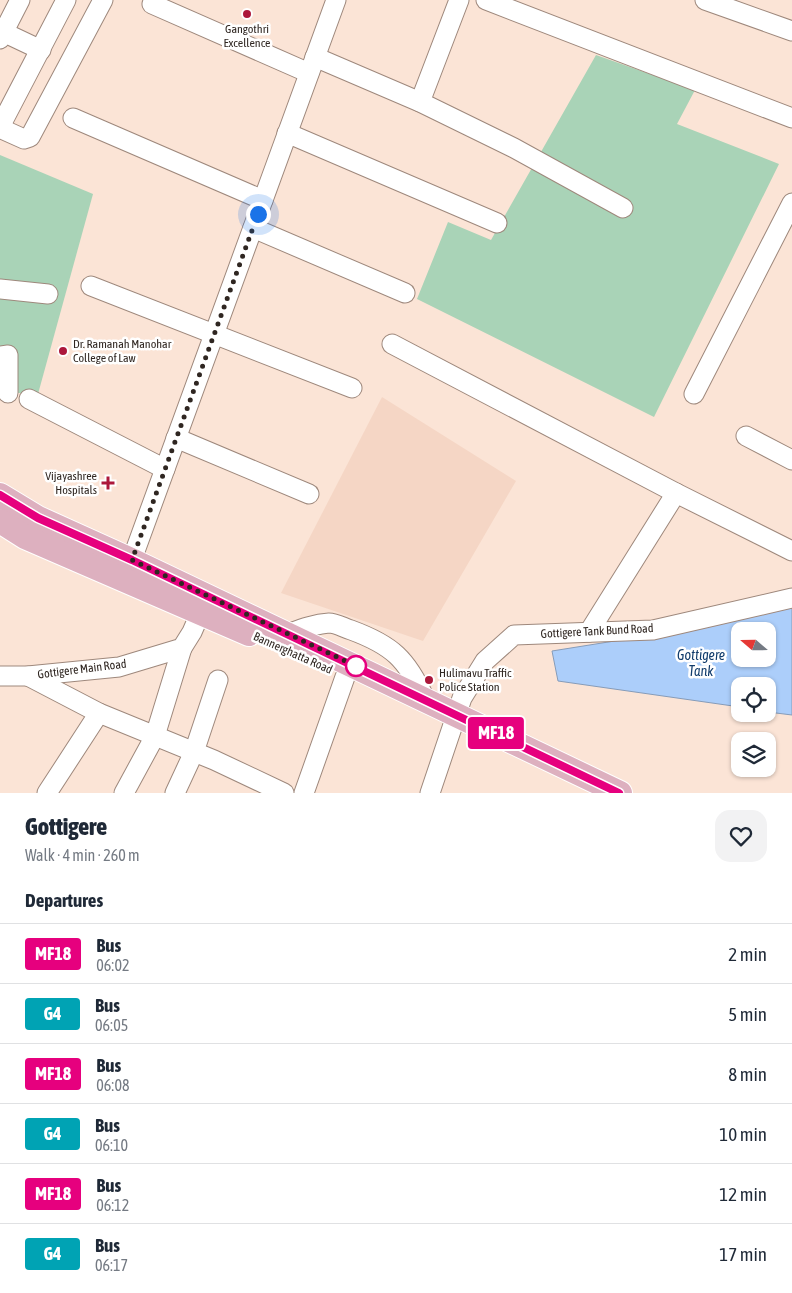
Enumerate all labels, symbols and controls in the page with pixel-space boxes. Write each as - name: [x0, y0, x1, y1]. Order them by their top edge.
- marker: Gangothri Excellence: [241, 8, 253, 20]
- place label: Gangothri Excellence: [223, 22, 271, 50]
- your location: [246, 202, 271, 227]
- place label: Dr. Ramanah Manohar College of Law: [73, 337, 172, 365]
- marker: Dr. Ramanah Manohar College of Law: [57, 345, 69, 357]
- place label: Vijayashree Hospitals: [45, 469, 97, 497]
- marker: Vijayashree Hospitals: [101, 476, 115, 490]
- street label: Gottigere Tank Bund Road: [540, 621, 654, 641]
- north arrow: [731, 622, 776, 668]
- map controls: [731, 622, 776, 777]
- street label: Bannerghatta Road: [251, 629, 335, 677]
- water label: Gottigere Tank: [677, 647, 725, 679]
- unlabelled marker: [345, 655, 367, 677]
- street label: Gottigere Main Road: [37, 657, 127, 681]
- place label: Hulimavu Traffic Police Station: [439, 666, 512, 694]
- marker: Hulimavu Traffic Police Station: [423, 674, 435, 686]
- button: locate: [731, 677, 776, 722]
- line badge: MF18: [461, 717, 531, 749]
- text: MF18: [478, 722, 514, 743]
- button: layers: [731, 732, 776, 777]
- button: heart: [715, 810, 767, 862]
- text: Gottigere: [25, 813, 107, 840]
- text: Walk · 4 min · 260 m: [25, 846, 139, 864]
- text: Departures: [25, 889, 103, 911]
- text: Bus: [96, 934, 121, 956]
- text: MF18: [35, 943, 71, 964]
- text: 2 min: [728, 943, 767, 965]
- text: 06:02: [96, 956, 129, 974]
- text: Bus: [95, 994, 120, 1016]
- text: G4: [44, 1003, 62, 1024]
- text: 5 min: [728, 1003, 767, 1025]
- text: 06:05: [95, 1016, 128, 1034]
- text: Bus: [96, 1054, 121, 1076]
- text: MF18: [35, 1063, 71, 1084]
- text: 8 min: [728, 1063, 767, 1085]
- text: 06:08: [96, 1076, 129, 1094]
- text: Bus: [95, 1114, 120, 1136]
- text: G4: [44, 1123, 62, 1144]
- text: 10 min: [719, 1123, 767, 1145]
- text: 06:10: [95, 1136, 128, 1154]
- text: Bus: [96, 1174, 121, 1196]
- text: MF18: [35, 1183, 71, 1204]
- text: 12 min: [719, 1183, 767, 1205]
- text: 06:12: [96, 1196, 129, 1214]
- text: Bus: [95, 1234, 120, 1256]
- text: G4: [44, 1243, 62, 1264]
- text: 17 min: [719, 1243, 767, 1265]
- text: 06:17: [95, 1256, 128, 1274]

